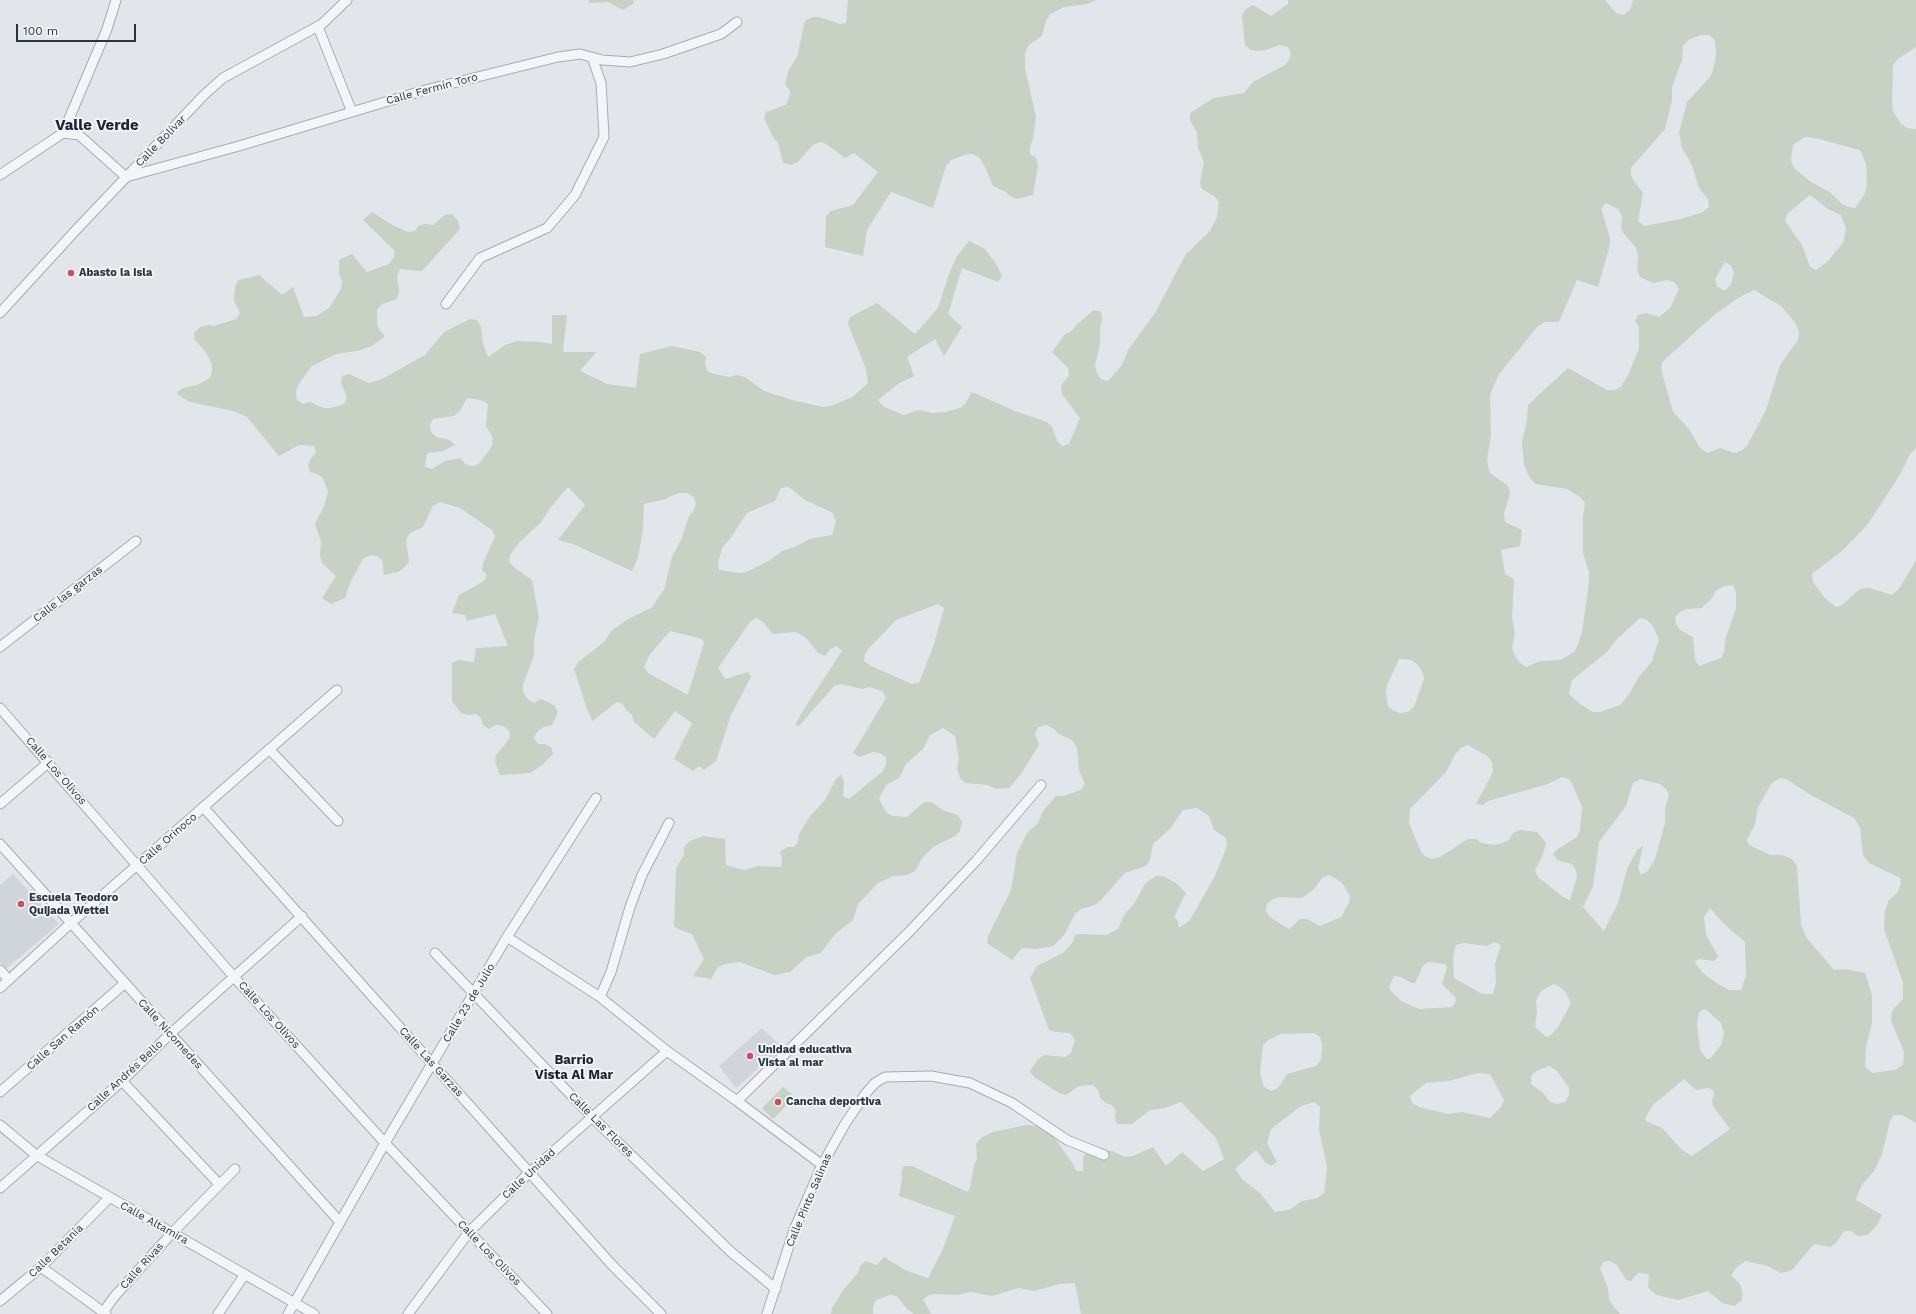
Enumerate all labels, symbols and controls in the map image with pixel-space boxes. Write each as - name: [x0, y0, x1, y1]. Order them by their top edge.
- scale bar: [18, 16, 138, 42]
- text: 100 m: [23, 24, 58, 38]
- street label: Calle Fermín Toro: [385, 70, 479, 108]
- street label: Calle Bolívar: [133, 112, 189, 170]
- district label: Valle Verde: [55, 117, 139, 135]
- place label: Abasto la isla: [79, 266, 152, 280]
- marker: Abasto la isla: [66, 268, 76, 278]
- street label: Calle las garzas: [31, 563, 105, 625]
- street label: Calle Los Olivos: [23, 734, 89, 808]
- street label: Calle Orinoco: [136, 810, 200, 868]
- place label: Escuela Teodoro Quijada Wettel: [29, 891, 118, 917]
- marker: Escuela Teodoro Quijada Wettel: [16, 899, 26, 909]
- street label: Calle 23 de Julio: [440, 961, 498, 1045]
- street label: Calle Los Olivos: [235, 979, 303, 1051]
- street label: Calle Nicomedes: [135, 996, 205, 1072]
- street label: Calle San Ramón: [24, 1003, 102, 1073]
- street label: Calle Las Garzas: [396, 1024, 466, 1100]
- street label: Calle Andrés Bello: [84, 1038, 166, 1114]
- place label: Unidad educativa Vista al mar: [758, 1043, 852, 1069]
- marker: Unidad educativa Vista al mar: [745, 1051, 755, 1061]
- district label: Barrio Vista Al Mar: [535, 1052, 613, 1083]
- street label: Calle Las Flores: [566, 1090, 636, 1160]
- place label: Cancha deportiva: [786, 1095, 881, 1109]
- marker: Cancha deportiva: [773, 1097, 783, 1107]
- street label: Calle Unidad: [500, 1146, 558, 1202]
- street label: Calle Pinto Salinas: [783, 1151, 835, 1249]
- street label: Calle Altamira: [118, 1199, 190, 1247]
- street label: Calle Los Olivos: [454, 1218, 524, 1288]
- street label: Calle Betania: [26, 1222, 86, 1280]
- street label: Calle Rivas: [118, 1240, 166, 1292]

